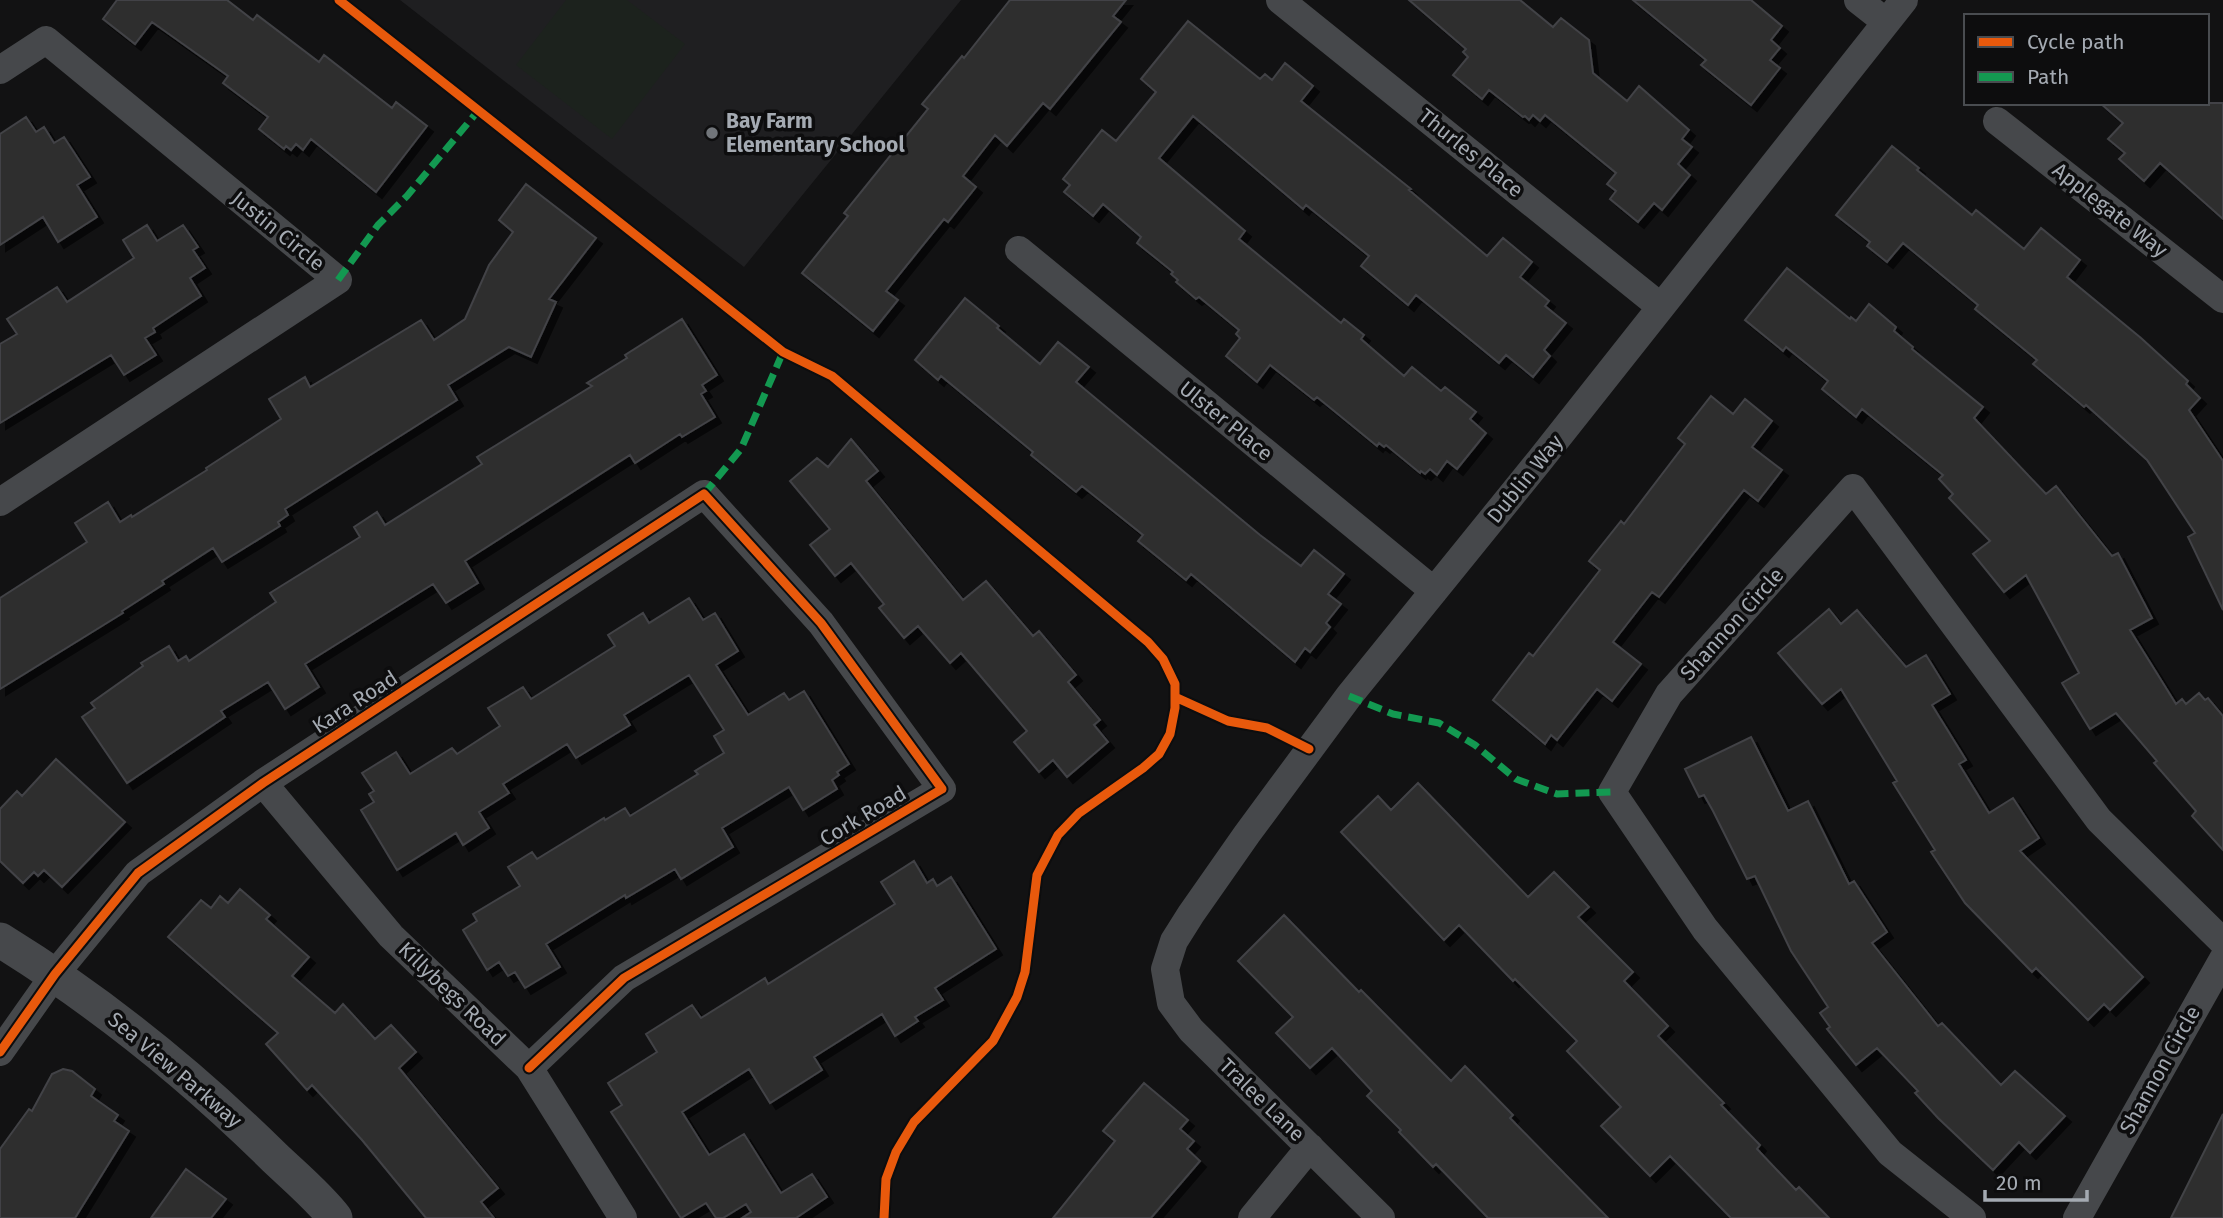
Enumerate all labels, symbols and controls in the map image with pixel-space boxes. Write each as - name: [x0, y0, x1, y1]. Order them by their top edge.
- legend: [1964, 14, 2209, 105]
- text: Cycle path: [2027, 29, 2125, 55]
- text: Path: [2027, 64, 2069, 90]
- street label: Thurles Place: [1414, 103, 1528, 203]
- place label: Bay Farm Elementary School: [726, 108, 905, 158]
- marker: Bay Farm Elementary School: [704, 125, 720, 141]
- street label: Applegate Way: [2047, 157, 2173, 263]
- street label: Justin Circle: [226, 185, 330, 277]
- street label: Ulster Place: [1174, 375, 1278, 467]
- street label: Dublin Way: [1481, 429, 1569, 528]
- street label: Shannon Circle: [1675, 562, 1789, 686]
- street label: Kara Road: [307, 665, 403, 739]
- street label: Cork Road: [815, 780, 911, 852]
- street label: Killybegs Road: [393, 936, 511, 1052]
- street label: Shannon Circle: [2114, 1001, 2206, 1139]
- street label: Sea View Parkway: [103, 1006, 248, 1134]
- street label: Tralee Lane: [1214, 1053, 1310, 1147]
- scale bar: [1985, 1158, 2086, 1202]
- text: 20 m: [1996, 1170, 2042, 1196]

